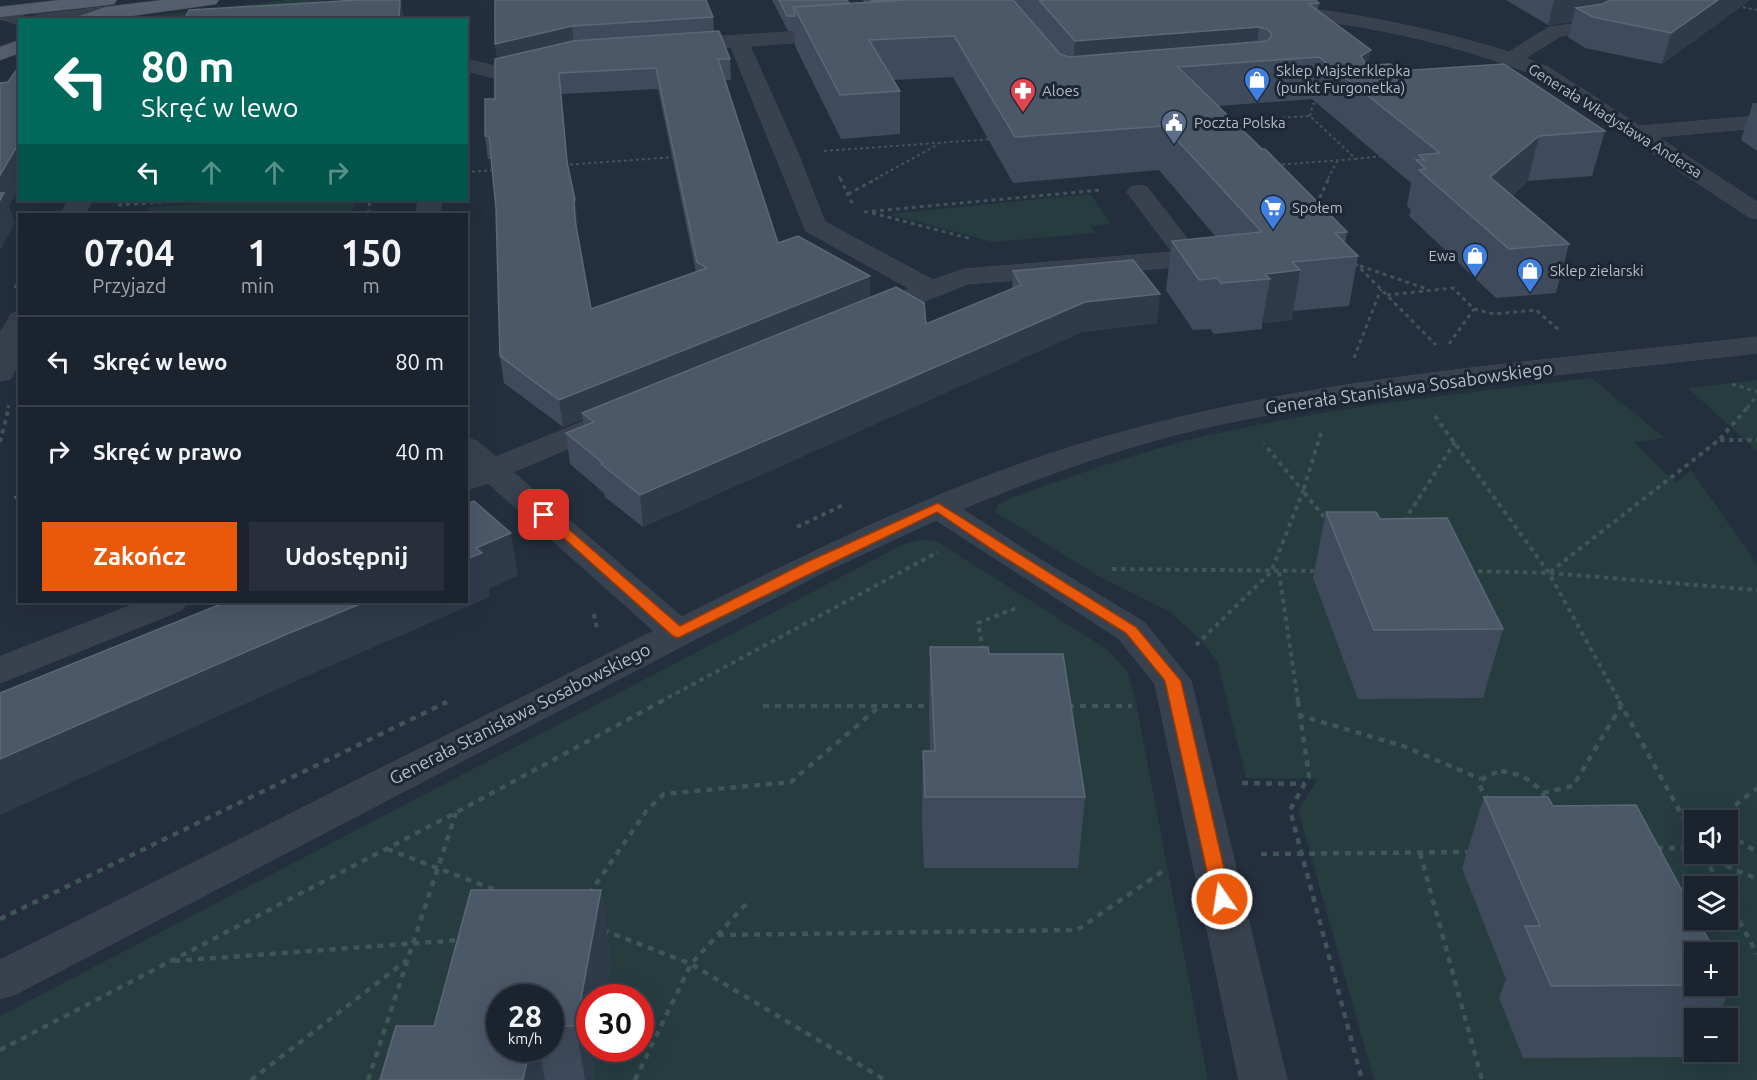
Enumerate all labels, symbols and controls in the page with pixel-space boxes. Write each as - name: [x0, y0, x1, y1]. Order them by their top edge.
- icon: left: [42, 42, 120, 120]
- text: 80 m: [141, 43, 235, 90]
- street label: Generała Władysława Andersa: [1525, 60, 1705, 181]
- place label: Sklep Majsterklepka (punkt Furgonetka): [1276, 62, 1410, 96]
- shop icon: Sklep Majsterklepka (punkt Furgonetka): [1242, 65, 1272, 103]
- pharmacy icon: Aloes: [1008, 76, 1038, 114]
- place label: Aloes: [1042, 82, 1079, 99]
- text: Skręć w lewo: [141, 92, 298, 122]
- public building icon: Poczta Polska: [1159, 108, 1189, 146]
- place label: Poczta Polska: [1194, 114, 1286, 131]
- icon: left: [132, 156, 165, 189]
- icon: ahead: [195, 156, 228, 189]
- icon: ahead: [258, 156, 291, 189]
- icon: right: [321, 156, 354, 189]
- supermarket icon: Społem: [1258, 193, 1288, 231]
- place label: Społem: [1292, 199, 1343, 216]
- text: 07:04: [84, 232, 174, 273]
- text: 1: [247, 232, 268, 273]
- text: 150: [341, 232, 402, 273]
- shop icon: Ewa: [1460, 241, 1490, 279]
- place label: Ewa: [1428, 247, 1456, 264]
- shop icon: Sklep zielarski: [1515, 256, 1545, 294]
- place label: Sklep zielarski: [1550, 262, 1644, 279]
- text: Przyjazd: [92, 274, 167, 297]
- text: min: [241, 274, 274, 297]
- text: m: [363, 274, 380, 297]
- icon: left: [42, 345, 75, 378]
- text: Skręć w lewo: [93, 349, 227, 374]
- text: 80 m: [395, 349, 444, 374]
- street label: Generała Stanisława Sosabowskiego: [1264, 357, 1554, 417]
- icon: right: [42, 435, 75, 468]
- text: Skręć w prawo: [93, 439, 242, 464]
- text: 40 m: [395, 439, 444, 464]
- pin: [518, 489, 569, 540]
- icon: arrive: [527, 498, 560, 531]
- button: Zakończ: [42, 522, 237, 591]
- button: Udostępnij: [249, 522, 444, 591]
- street label: Generała Stanisława Sosabowskiego: [386, 638, 653, 788]
- map controls: [1684, 810, 1738, 1062]
- button: sound: [1684, 810, 1738, 864]
- position arrow: [1190, 867, 1254, 931]
- button: layers: [1684, 876, 1738, 930]
- button: +: [1684, 942, 1738, 996]
- speed limit sign: 30: [576, 984, 654, 1062]
- text: 28: [508, 999, 542, 1033]
- button: −: [1684, 1008, 1738, 1062]
- text: km/h: [508, 1030, 542, 1047]

